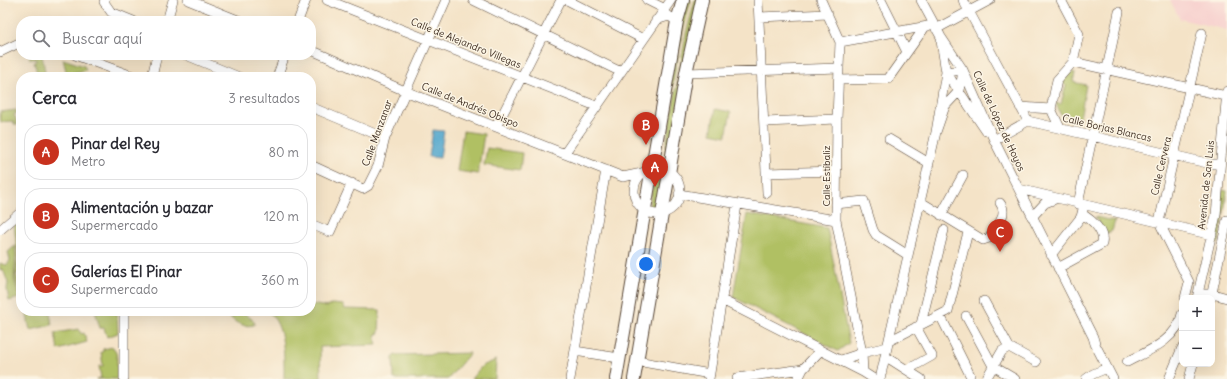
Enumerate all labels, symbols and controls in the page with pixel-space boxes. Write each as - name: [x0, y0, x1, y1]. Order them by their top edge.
- street label: Calle de Alejandro Villegas: [409, 15, 524, 71]
- search box: [16, 16, 316, 60]
- icon: search: [30, 27, 52, 49]
- text: Buscar aquí: [62, 29, 142, 48]
- street label: Calle de López de Hoyos: [970, 69, 1028, 174]
- street label: Calle de Andrés Obispo: [420, 80, 521, 131]
- text: Cerca: [32, 87, 77, 109]
- text: 3 resultados: [229, 90, 300, 107]
- street label: Calle Manzanar: [359, 98, 395, 168]
- street label: Calle Borjas Blancas: [1061, 111, 1153, 145]
- pin: B: [633, 112, 659, 145]
- text: Pinar del Rey: [71, 134, 160, 153]
- street label: Calle Cervera: [1148, 135, 1174, 197]
- street label: Avenida de San Luis: [1195, 139, 1217, 230]
- text: A: [42, 144, 50, 161]
- text: 80 m: [268, 144, 299, 161]
- street label: Calle Estíbaliz: [820, 145, 833, 207]
- text: Metro: [71, 153, 105, 170]
- pin: A: [642, 154, 668, 187]
- text: Alimentación y bazar: [71, 198, 213, 217]
- text: B: [42, 208, 50, 225]
- text: 120 m: [264, 208, 299, 225]
- text: Supermercado: [71, 217, 158, 234]
- pin: C: [987, 219, 1013, 252]
- your location: [636, 254, 656, 274]
- text: Galerías El Pinar: [71, 262, 182, 281]
- text: C: [42, 272, 50, 289]
- text: 360 m: [261, 272, 299, 289]
- text: Supermercado: [71, 281, 158, 298]
- map controls: [1179, 295, 1215, 367]
- button: +: [1179, 295, 1215, 331]
- button: −: [1179, 331, 1215, 367]

